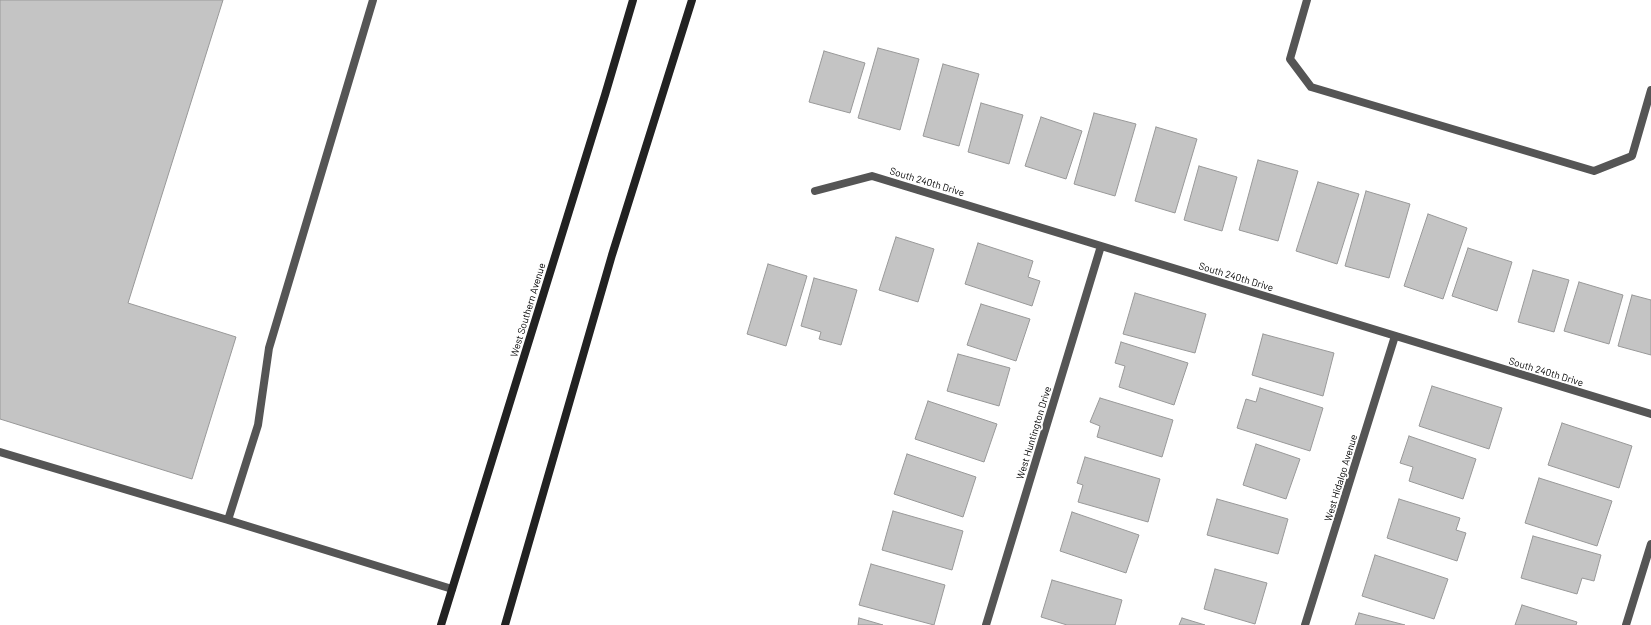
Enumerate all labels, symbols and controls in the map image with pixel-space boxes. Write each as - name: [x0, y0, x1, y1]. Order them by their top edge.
- street label: South 240th Drive: [888, 165, 966, 199]
- street label: South 240th Drive: [1197, 260, 1275, 294]
- street label: West Southern Avenue: [508, 262, 548, 358]
- street label: South 240th Drive: [1507, 355, 1585, 389]
- street label: West Huntington Drive: [1014, 385, 1054, 481]
- street label: West Hidalgo Avenue: [1322, 433, 1360, 523]

